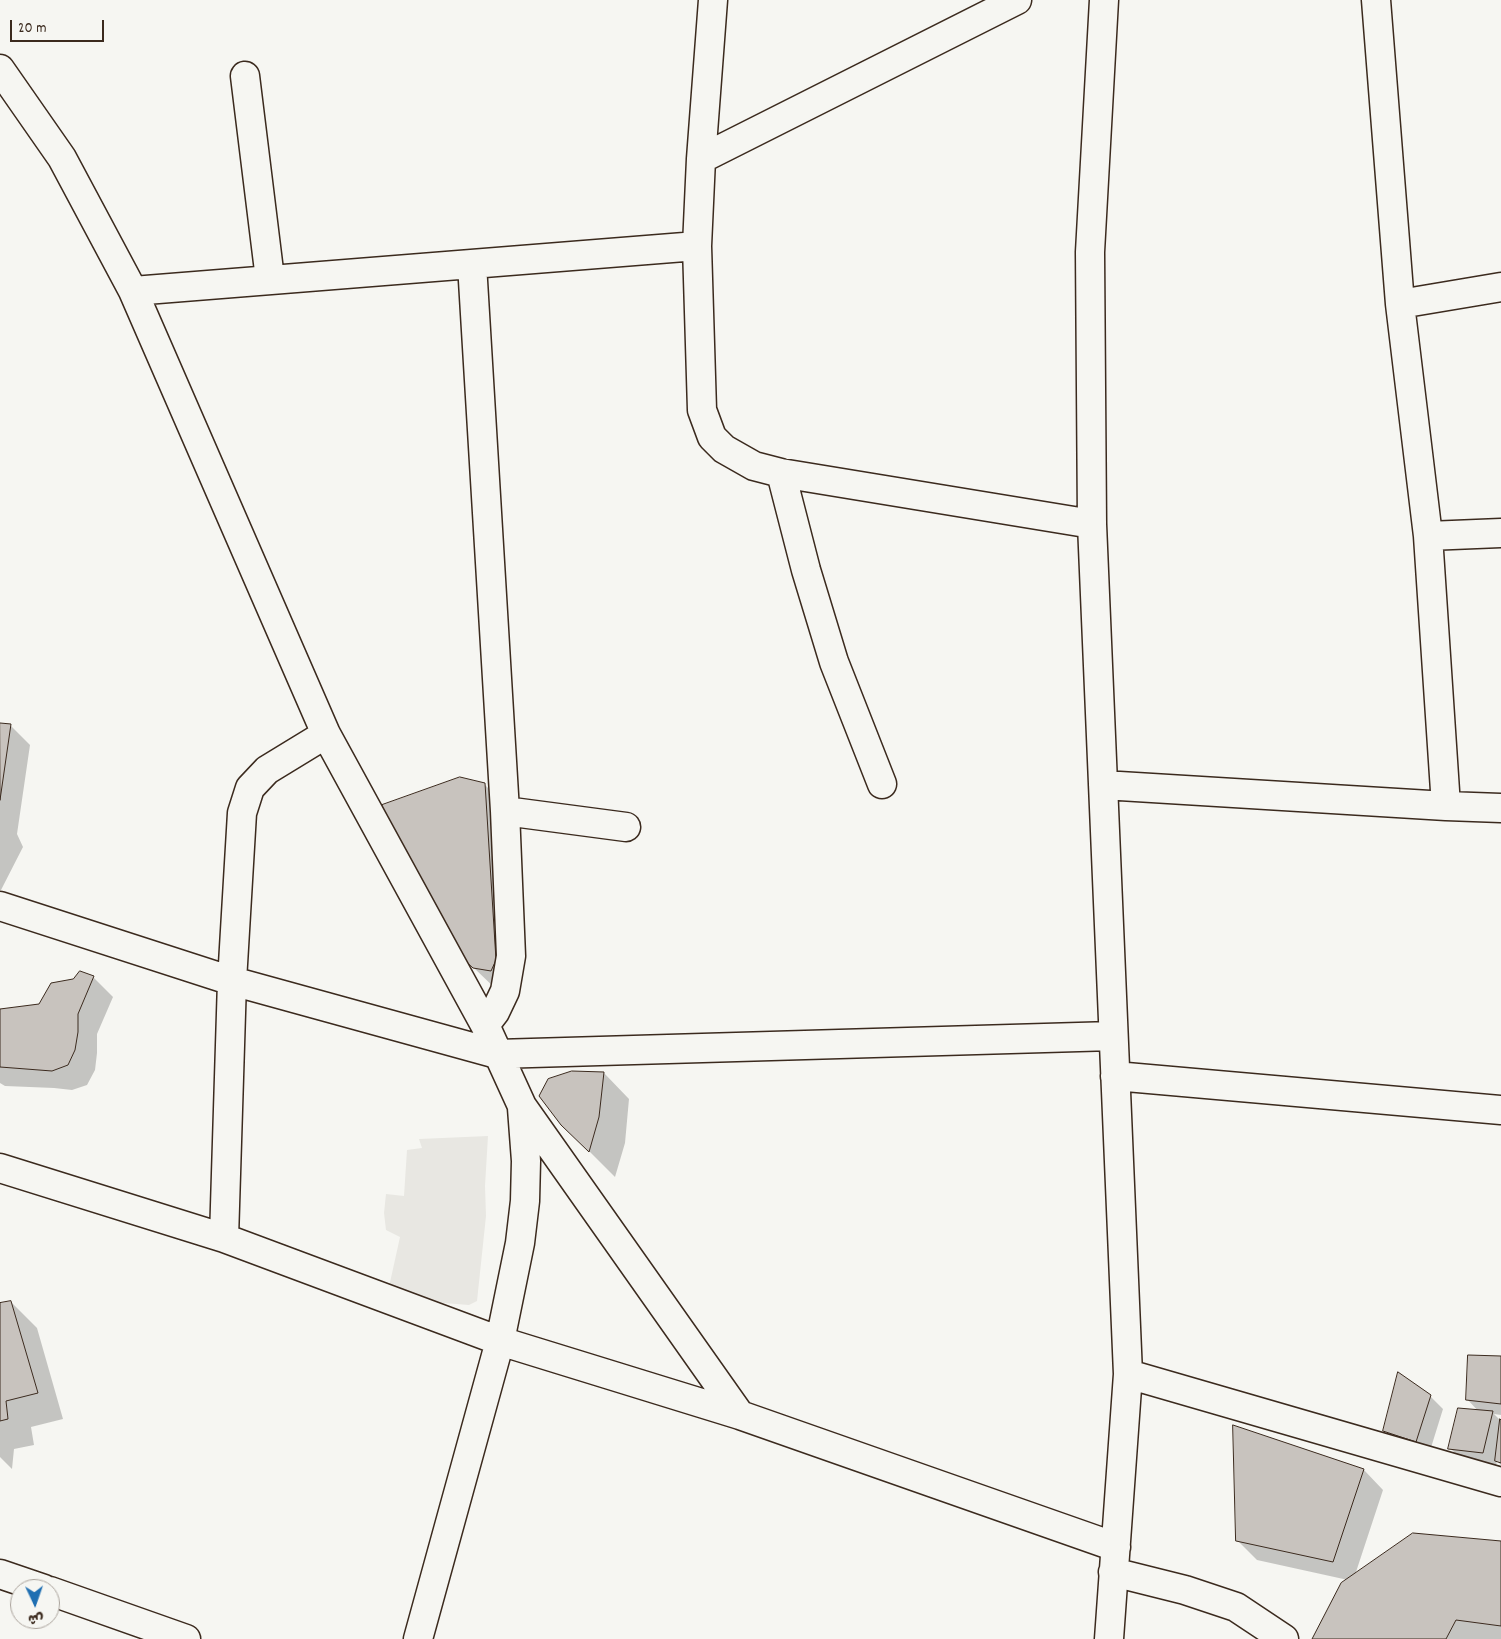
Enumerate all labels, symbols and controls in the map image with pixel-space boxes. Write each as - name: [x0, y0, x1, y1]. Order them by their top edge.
- scale bar: [12, 10, 106, 42]
- text: 20 m: [18, 18, 46, 40]
- north arrow: [10, 1579, 60, 1629]
- text: ش: [28, 1608, 44, 1628]

